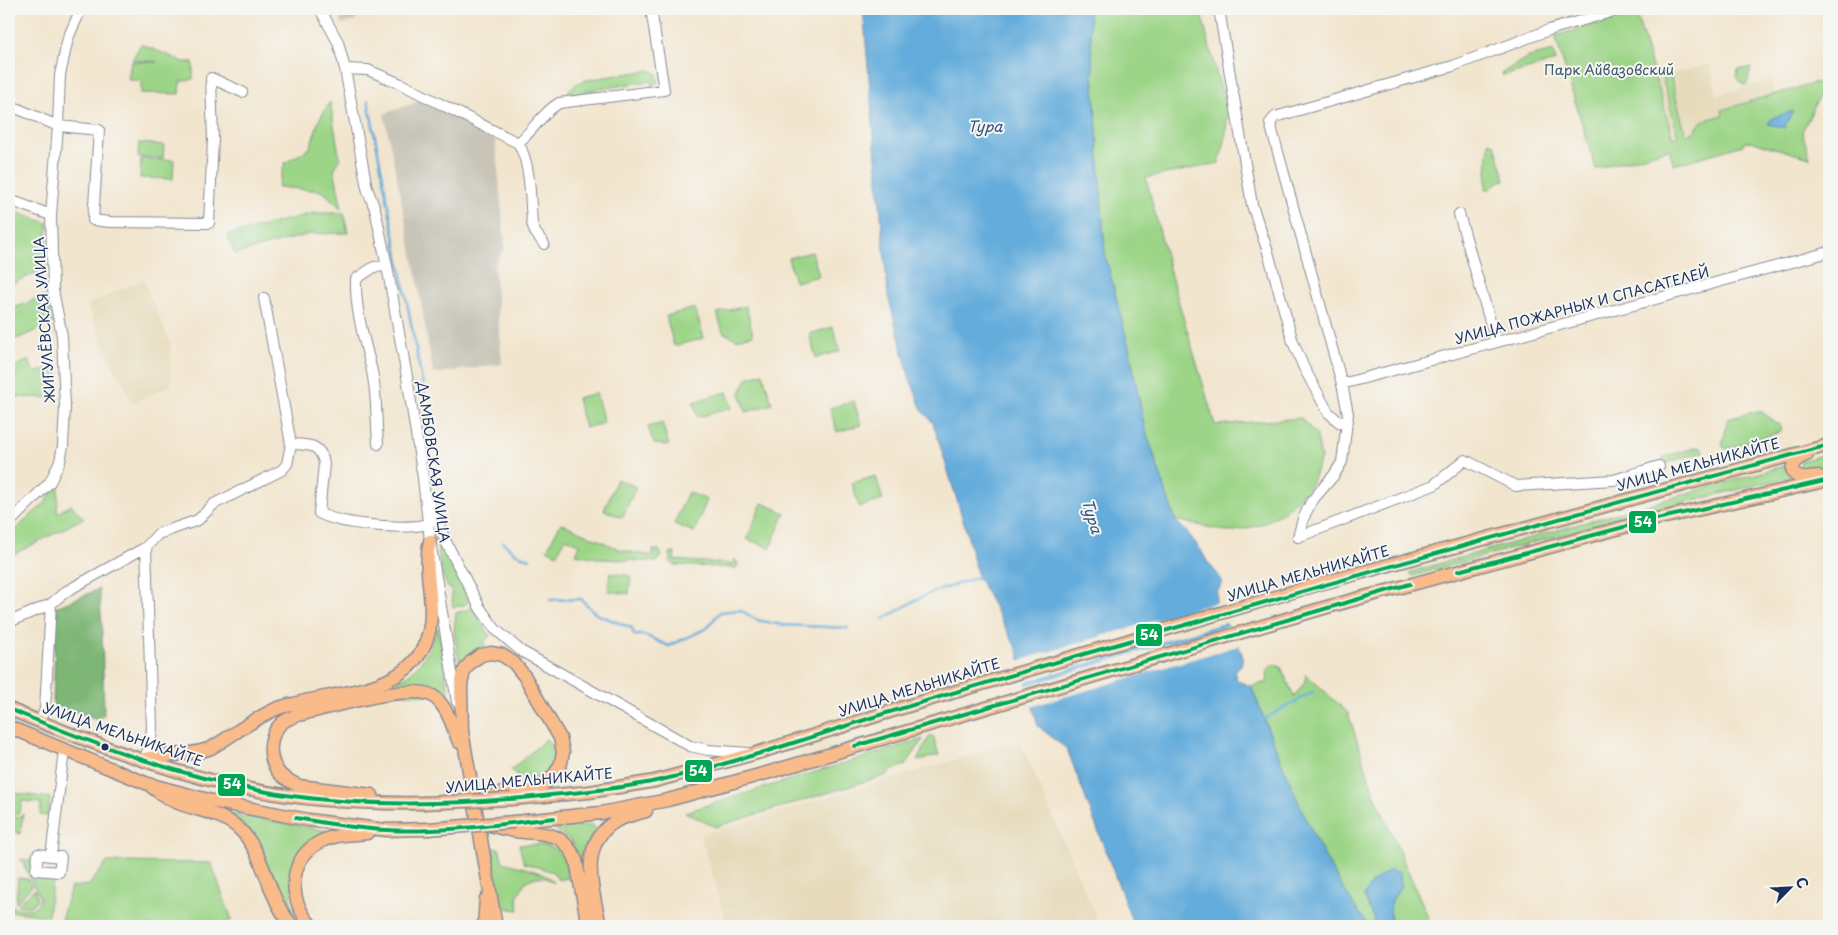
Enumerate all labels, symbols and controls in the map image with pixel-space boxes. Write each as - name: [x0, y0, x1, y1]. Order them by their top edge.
- park label: Парк Айвазовский: [1544, 59, 1674, 80]
- water label: Тура: [967, 114, 1003, 137]
- street label: ЖИГУЛЁВСКАЯ УЛИЦА: [28, 236, 60, 404]
- street label: УЛИЦА ПОЖАРНЫХ И СПАСАТЕЛЕЙ: [1452, 261, 1712, 349]
- street label: ДАМБОВСКАЯ УЛИЦА: [412, 379, 456, 544]
- street label: УЛИЦА МЕЛЬНИКАЙТЕ: [1614, 432, 1782, 496]
- water label: Тура: [1077, 496, 1109, 537]
- line badge: 54: [1628, 510, 1657, 534]
- text: 54: [1634, 511, 1653, 532]
- street label: УЛИЦА МЕЛЬНИКАЙТЕ: [1224, 540, 1392, 606]
- line badge: 54: [1135, 623, 1163, 647]
- text: 54: [1140, 624, 1159, 645]
- street label: УЛИЦА МЕЛЬНИКАЙТЕ: [836, 652, 1002, 722]
- street label: УЛИЦА МЕЛЬНИКАЙТЕ: [40, 697, 206, 771]
- unlabelled marker: [100, 742, 110, 752]
- line badge: 54: [684, 759, 713, 783]
- text: 54: [689, 760, 708, 781]
- street label: УЛИЦА МЕЛЬНИКАЙТЕ: [445, 762, 614, 798]
- line badge: 54: [217, 773, 246, 797]
- text: 54: [223, 773, 242, 794]
- north arrow: [1766, 862, 1816, 912]
- text: С: [1791, 873, 1814, 892]

